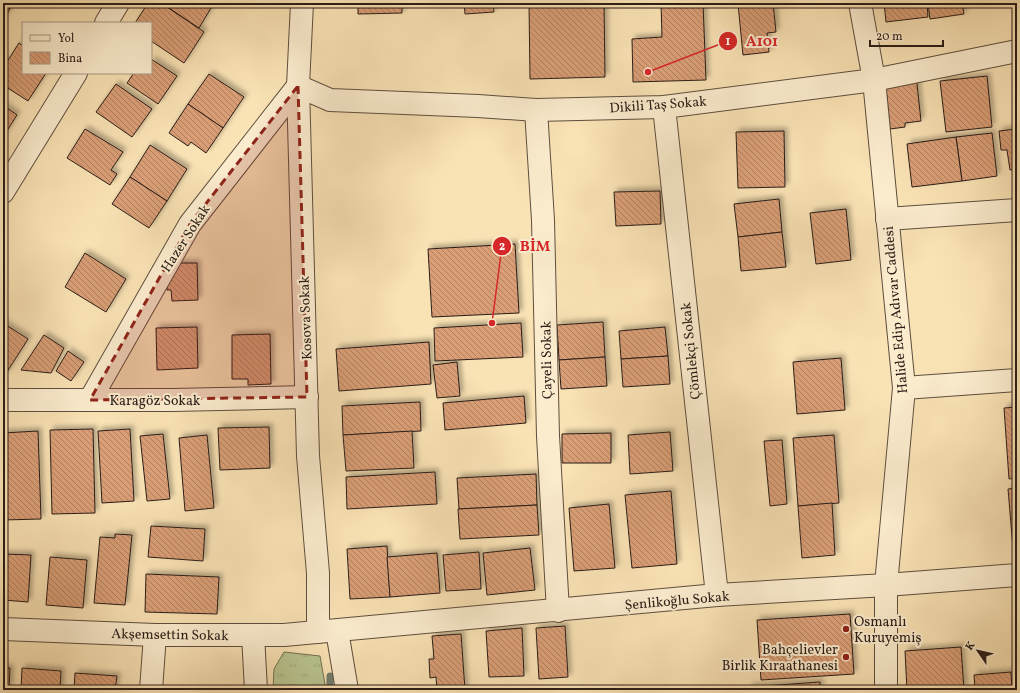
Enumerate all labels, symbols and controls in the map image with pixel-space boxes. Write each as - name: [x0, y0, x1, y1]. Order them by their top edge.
- legend: [22, 22, 152, 74]
- scale bar: [870, 22, 943, 48]
- callout: A101: [718, 27, 786, 54]
- text: 20 m: [876, 29, 903, 45]
- text: Yol: [58, 31, 75, 47]
- text: A101: [746, 32, 778, 53]
- text: 1: [726, 34, 731, 50]
- text: Bina: [58, 51, 82, 67]
- street label: Dikili Taş Sokak: [609, 93, 708, 118]
- street label: Hazer Sokak: [157, 201, 215, 276]
- street label: Halide Edip Adıvar Caddesi: [880, 225, 913, 394]
- callout: BİM: [492, 233, 559, 260]
- text: BİM: [520, 237, 551, 258]
- text: 2: [499, 239, 505, 255]
- street label: Kosova Sokak: [296, 275, 317, 360]
- street label: Çömlekçi Sokak: [677, 301, 706, 400]
- street label: Çayeli Sokak: [537, 320, 558, 399]
- street label: Karagöz Sokak: [110, 392, 201, 411]
- street label: Şenlikoğlu Sokak: [624, 587, 731, 616]
- place label: Osmanlı Kuruyemiş: [854, 613, 921, 648]
- marker: Osmanlı Kuruyemiş: [841, 624, 851, 634]
- street label: Akşemsettin Sokak: [111, 625, 229, 646]
- north arrow: [958, 631, 998, 671]
- text: K: [963, 639, 979, 654]
- place label: Bahçelievler Birlik Kıraathanesi: [722, 641, 838, 676]
- marker: Bahçelievler Birlik Kıraathanesi: [841, 652, 851, 662]

